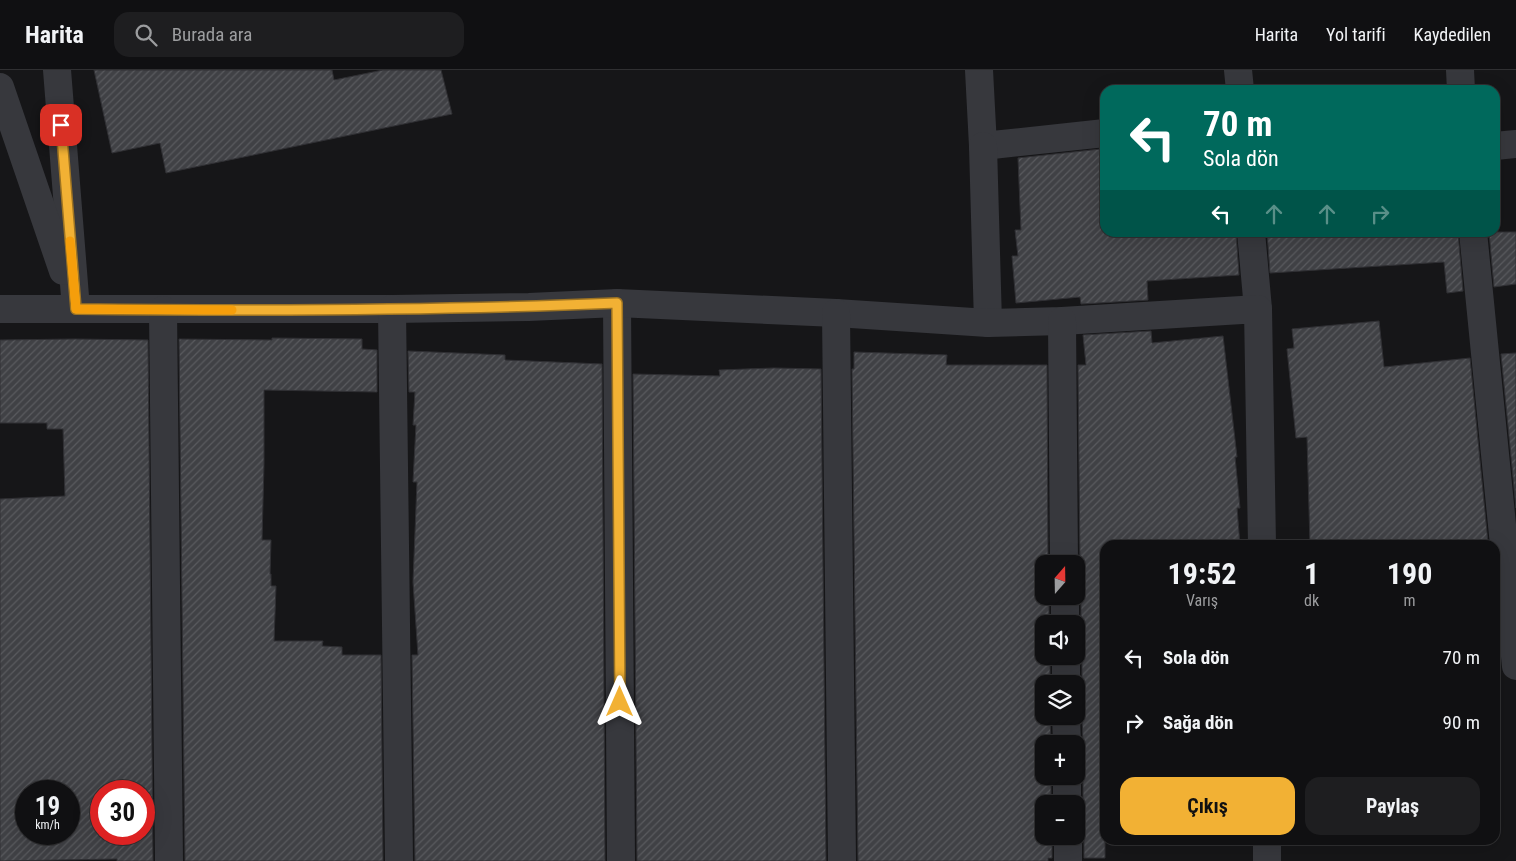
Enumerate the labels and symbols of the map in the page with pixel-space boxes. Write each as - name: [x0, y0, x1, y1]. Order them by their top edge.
- pin: [40, 104, 82, 146]
- north arrow: [1035, 555, 1085, 605]
- position arrow: [593, 675, 645, 727]
- speed limit sign: 30: [90, 780, 155, 845]

